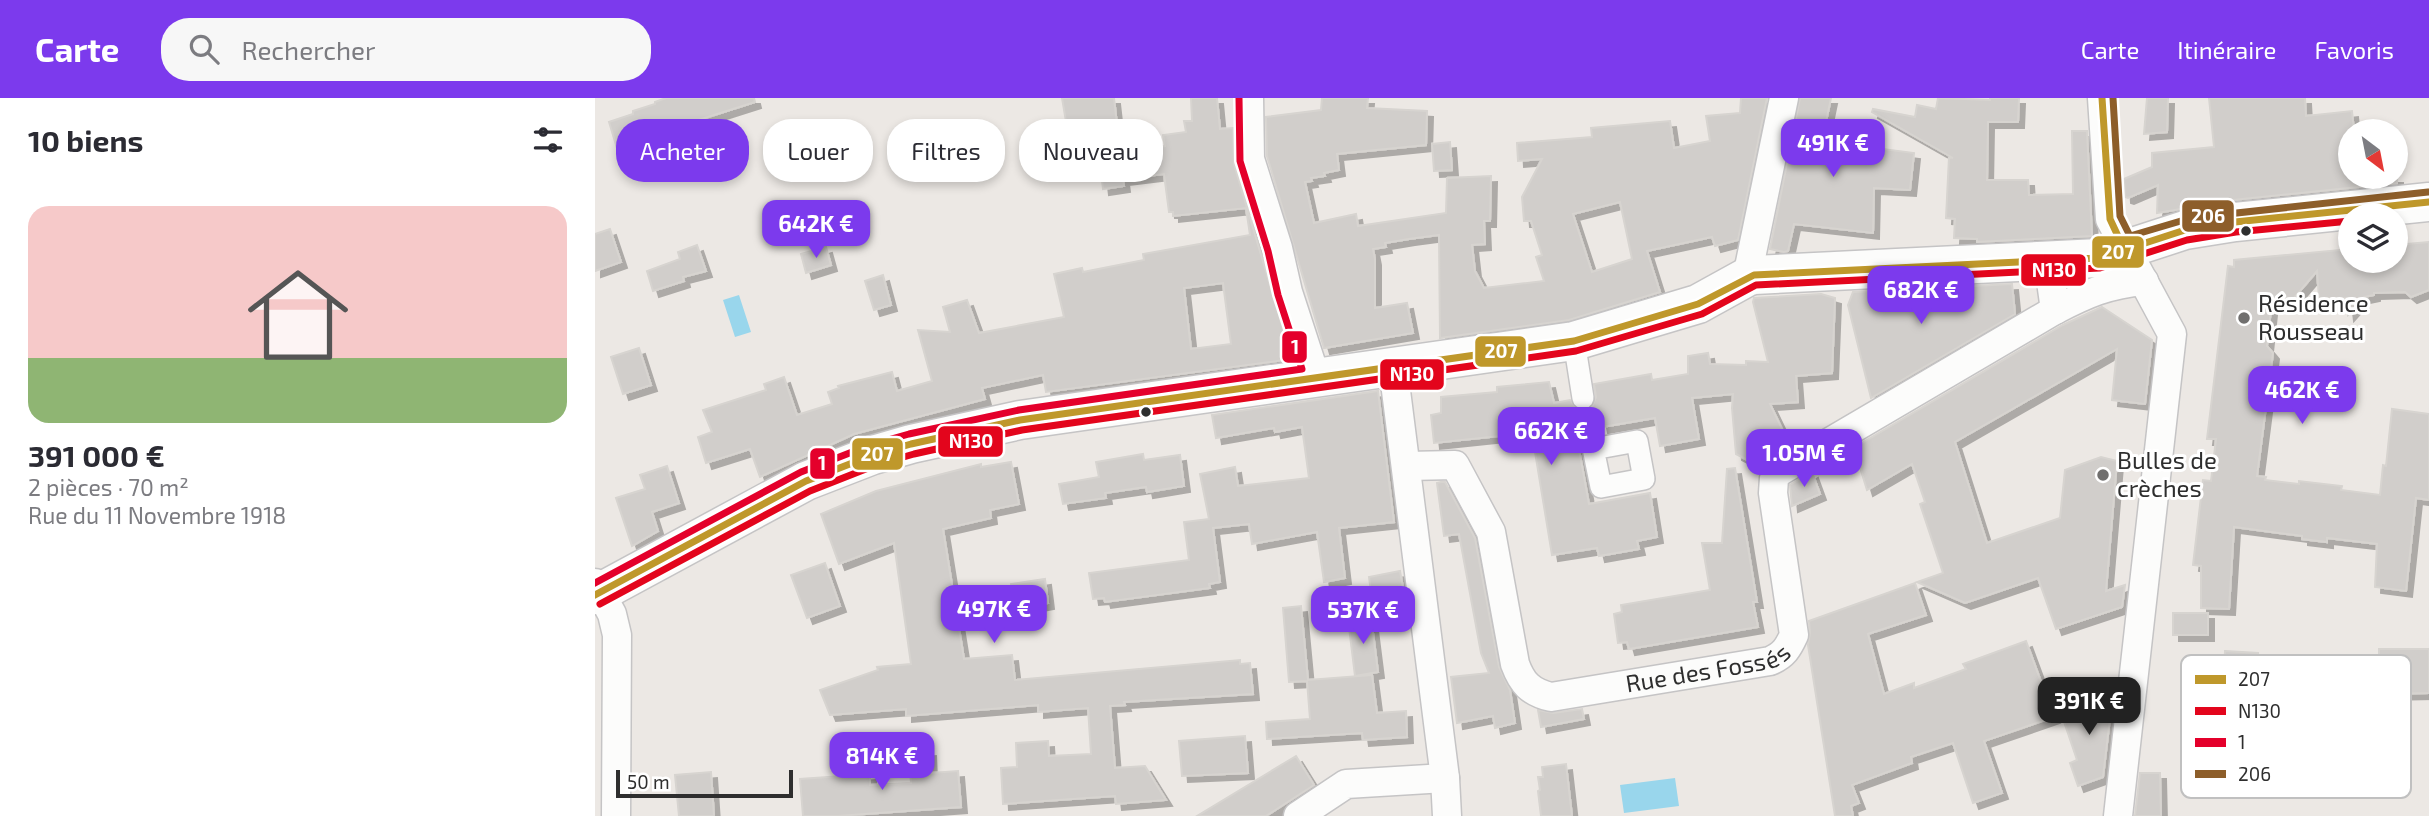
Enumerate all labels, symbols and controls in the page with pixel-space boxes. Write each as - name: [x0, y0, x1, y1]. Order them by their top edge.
- search box: [161, 18, 651, 81]
- text: Carte: [35, 29, 119, 69]
- icon: search: [185, 30, 223, 68]
- text: Rechercher: [241, 34, 375, 65]
- text: Carte: [2081, 35, 2139, 64]
- text: Itinéraire: [2177, 35, 2276, 64]
- text: Favoris: [2314, 35, 2394, 64]
- chip: Acheter: [616, 119, 749, 182]
- chip: Louer: [763, 119, 873, 182]
- chip: Filtres: [887, 119, 1005, 182]
- chip: Nouveau: [1019, 119, 1163, 182]
- north arrow: [2338, 119, 2408, 189]
- map controls: [2338, 119, 2408, 273]
- pin: 491K €: [1776, 120, 1890, 179]
- icon: filters: [529, 121, 567, 159]
- text: 10 biens: [28, 122, 143, 158]
- text: 491K €: [1797, 128, 1869, 156]
- line badge: 206: [2181, 199, 2235, 233]
- pin: 642K €: [759, 200, 873, 260]
- button: layers: [2338, 203, 2408, 273]
- text: 206: [2191, 204, 2225, 227]
- text: 642K €: [778, 209, 854, 237]
- unlabelled marker: [2239, 224, 2253, 238]
- line badge: 207: [2091, 235, 2145, 269]
- text: 207: [2101, 240, 2135, 263]
- icon: home: [235, 252, 361, 378]
- line badge: N130: [2020, 253, 2087, 287]
- text: N130: [2032, 258, 2076, 281]
- pin: 682K €: [1864, 266, 1978, 326]
- text: 682K €: [1883, 275, 1959, 303]
- place label: Résidence Rousseau: [2258, 288, 2369, 345]
- marker: Résidence Rousseau: [2236, 310, 2252, 326]
- line badge: 1: [1281, 330, 1308, 364]
- text: 1: [1291, 335, 1299, 358]
- line badge: 207: [1474, 335, 1527, 368]
- text: 207: [1484, 339, 1518, 362]
- line badge: N130: [1379, 358, 1445, 391]
- text: N130: [1390, 362, 1434, 385]
- pin: 462K €: [2245, 366, 2359, 426]
- text: 462K €: [2264, 375, 2340, 403]
- unlabelled marker: [1139, 405, 1153, 419]
- pin: 662K €: [1494, 408, 1608, 467]
- text: 662K €: [1514, 416, 1588, 444]
- line badge: N130: [937, 425, 1004, 458]
- text: N130: [949, 429, 993, 452]
- pin: 1.05M €: [1739, 430, 1869, 489]
- text: 391 000 €: [28, 437, 165, 473]
- line badge: 207: [851, 437, 904, 471]
- text: 1.05M €: [1762, 438, 1846, 466]
- text: 207: [860, 442, 894, 465]
- place label: Bulles de crèches: [2117, 445, 2217, 502]
- line badge: 1: [809, 447, 836, 480]
- text: 1: [818, 451, 826, 474]
- marker: Bulles de crèches: [2095, 467, 2111, 483]
- text: 2 pièces · 70 m²: [28, 473, 189, 501]
- text: Rue du 11 Novembre 1918: [28, 501, 286, 529]
- pin: 497K €: [937, 586, 1051, 645]
- pin: 537K €: [1306, 587, 1420, 646]
- text: 497K €: [957, 594, 1031, 622]
- text: 537K €: [1327, 595, 1399, 623]
- street label: Rue des Fossés: [1623, 637, 1796, 698]
- legend: [2181, 655, 2411, 798]
- text: 207: [2238, 667, 2270, 690]
- pin: 391K €: [2032, 678, 2146, 737]
- text: 391K €: [2054, 686, 2124, 714]
- text: N130: [2238, 699, 2281, 722]
- text: 1: [2238, 730, 2246, 753]
- pin: 814K €: [825, 732, 939, 792]
- text: 814K €: [845, 741, 919, 769]
- text: 206: [2238, 762, 2271, 785]
- scale bar: [616, 767, 793, 799]
- text: 50 m: [627, 770, 670, 793]

